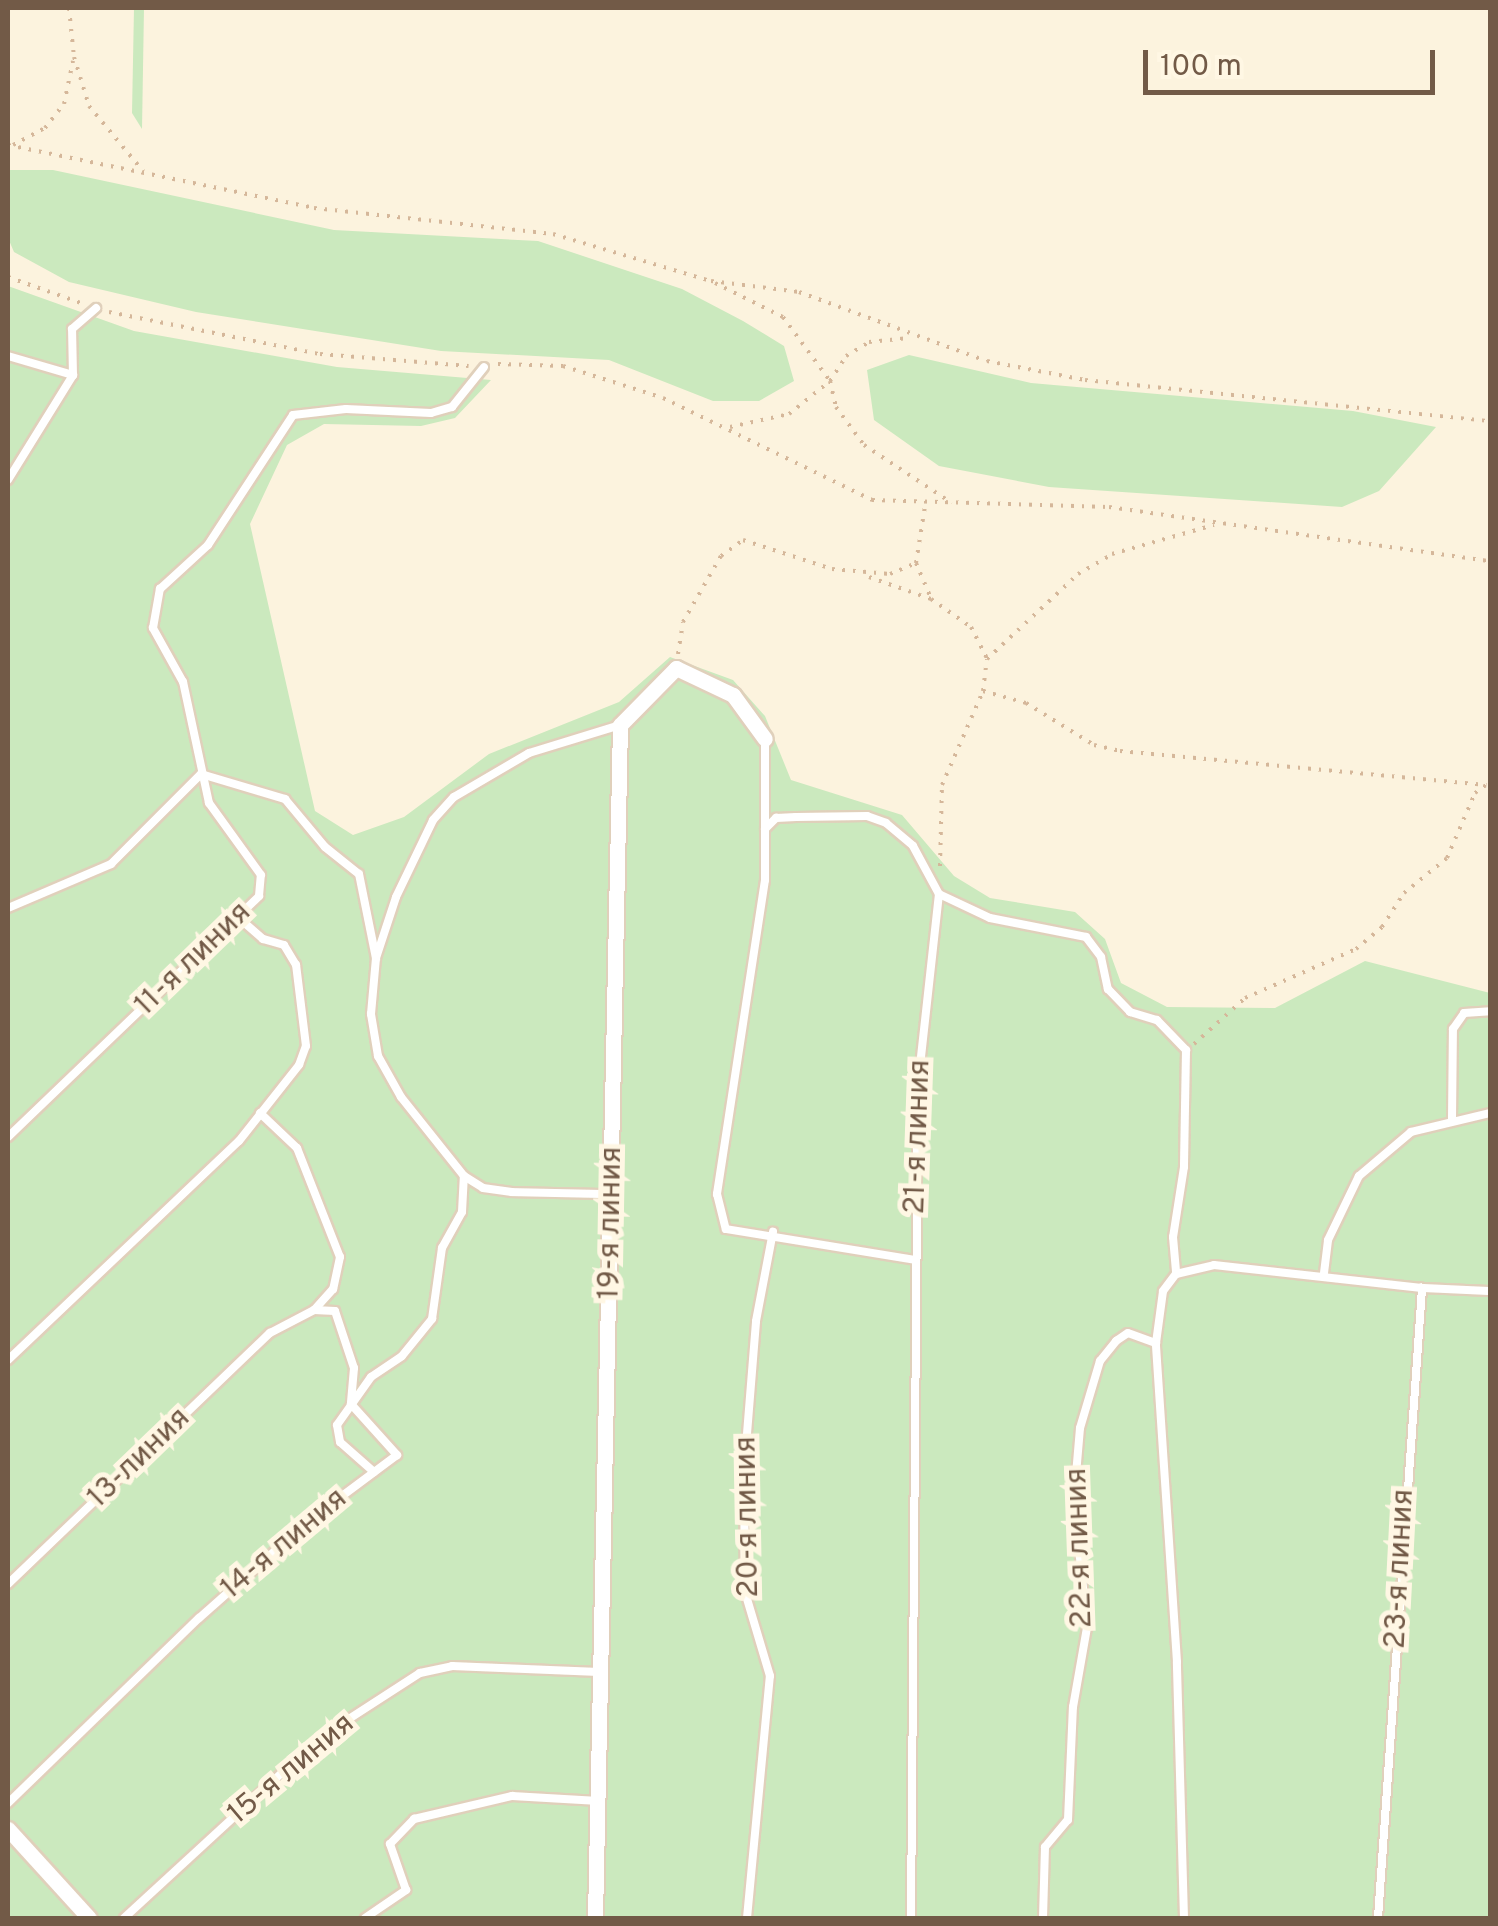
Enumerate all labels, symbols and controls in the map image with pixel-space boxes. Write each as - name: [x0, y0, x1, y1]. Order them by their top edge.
- scale bar: [1148, 30, 1440, 92]
- text: 100 m: [1160, 49, 1242, 86]
- street label: 11-я линия: [128, 896, 260, 1024]
- street label: 21-я линия: [898, 1059, 940, 1215]
- street label: 19-я линия: [593, 1146, 631, 1300]
- street label: 13-линия: [81, 1401, 199, 1517]
- street label: 20-я линия: [730, 1436, 768, 1598]
- street label: 22-я линия: [1060, 1467, 1102, 1629]
- street label: 14-я линия: [215, 1482, 355, 1608]
- street label: 23-я линия: [1379, 1488, 1423, 1650]
- street label: 15-я линия: [222, 1707, 362, 1833]

